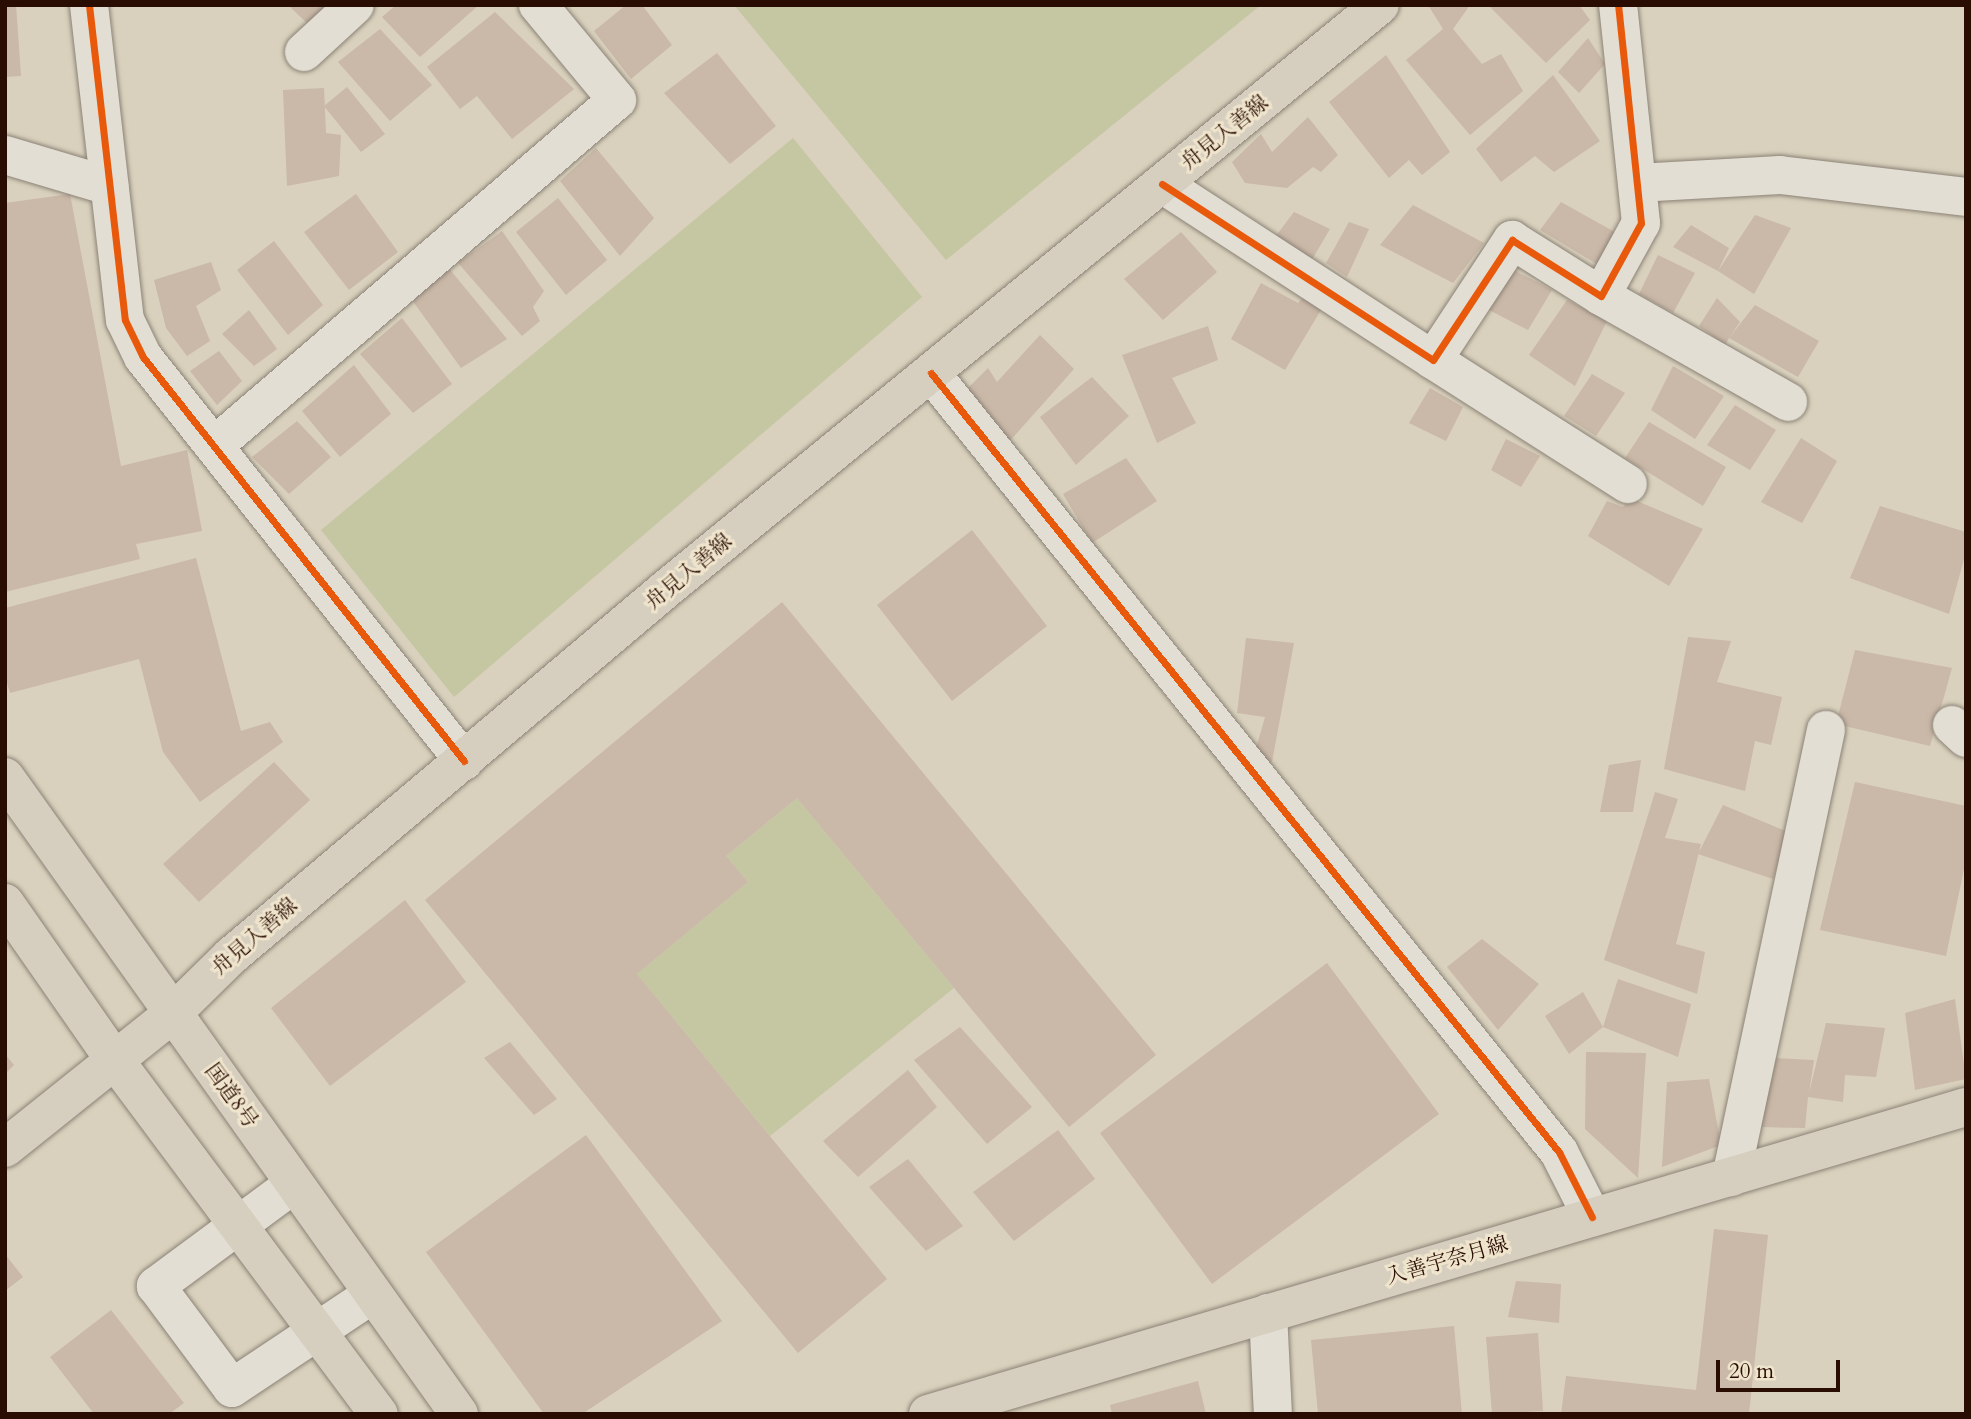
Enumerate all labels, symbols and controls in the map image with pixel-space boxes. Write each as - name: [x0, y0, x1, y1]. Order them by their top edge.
- street label: 舟見入善線: [1176, 90, 1274, 176]
- street label: 舟見入善線: [641, 529, 737, 615]
- street label: 舟見入善線: [207, 893, 303, 981]
- street label: 国道8号: [199, 1059, 263, 1133]
- street label: 入善宇奈月線: [1383, 1232, 1511, 1290]
- scale bar: [1719, 1346, 1843, 1390]
- text: 20 m: [1729, 1357, 1774, 1386]

